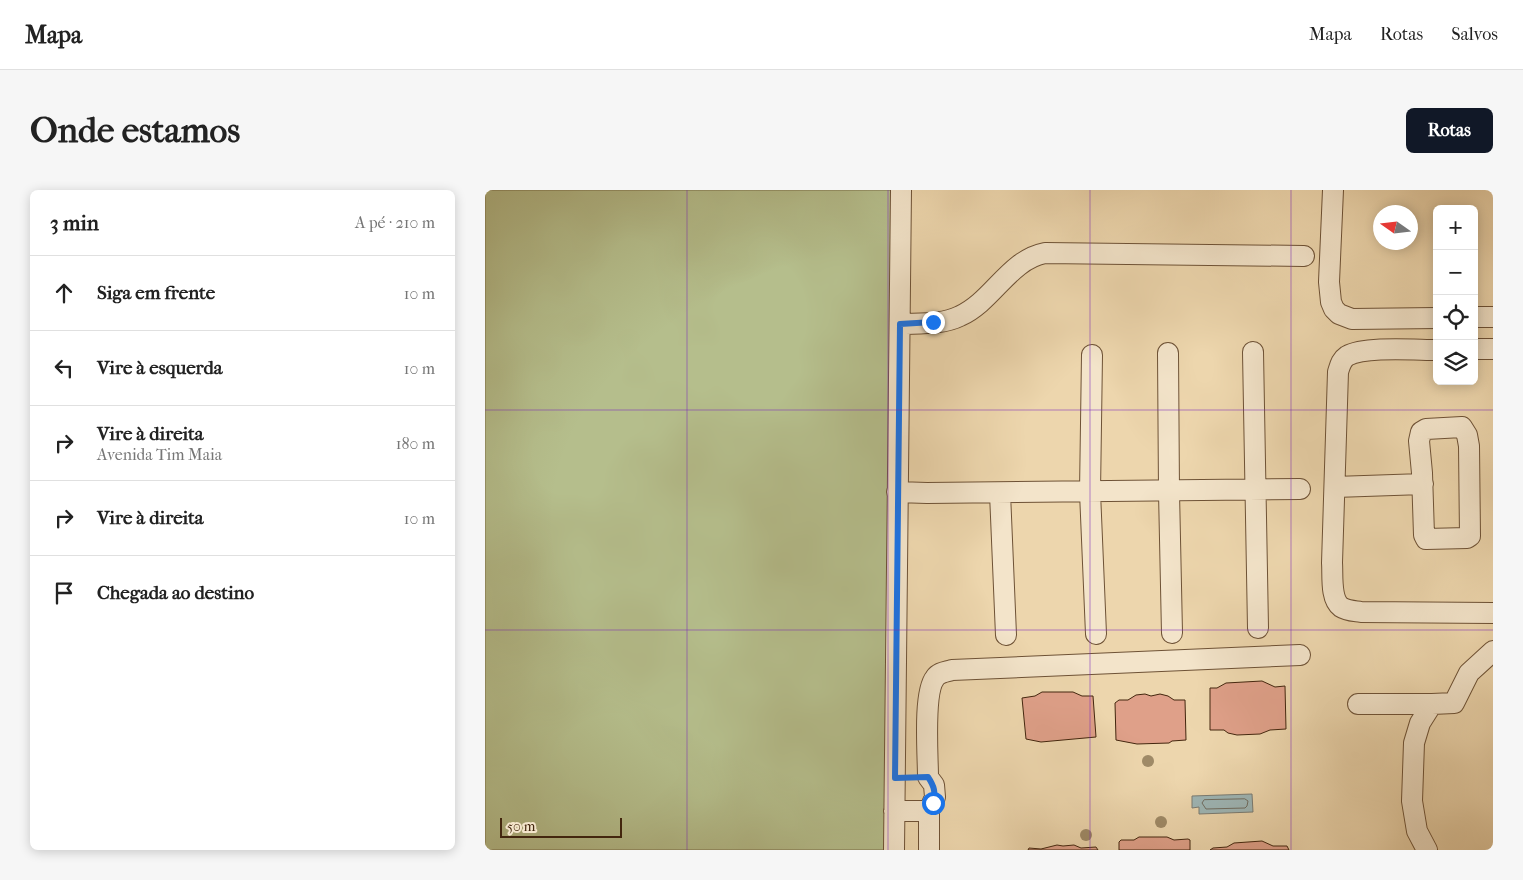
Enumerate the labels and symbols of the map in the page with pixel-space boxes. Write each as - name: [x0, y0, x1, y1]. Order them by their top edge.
- north arrow: [1373, 205, 1418, 250]
- route end: [922, 311, 945, 334]
- route start: [922, 792, 945, 815]
- scale bar: [500, 815, 623, 838]

